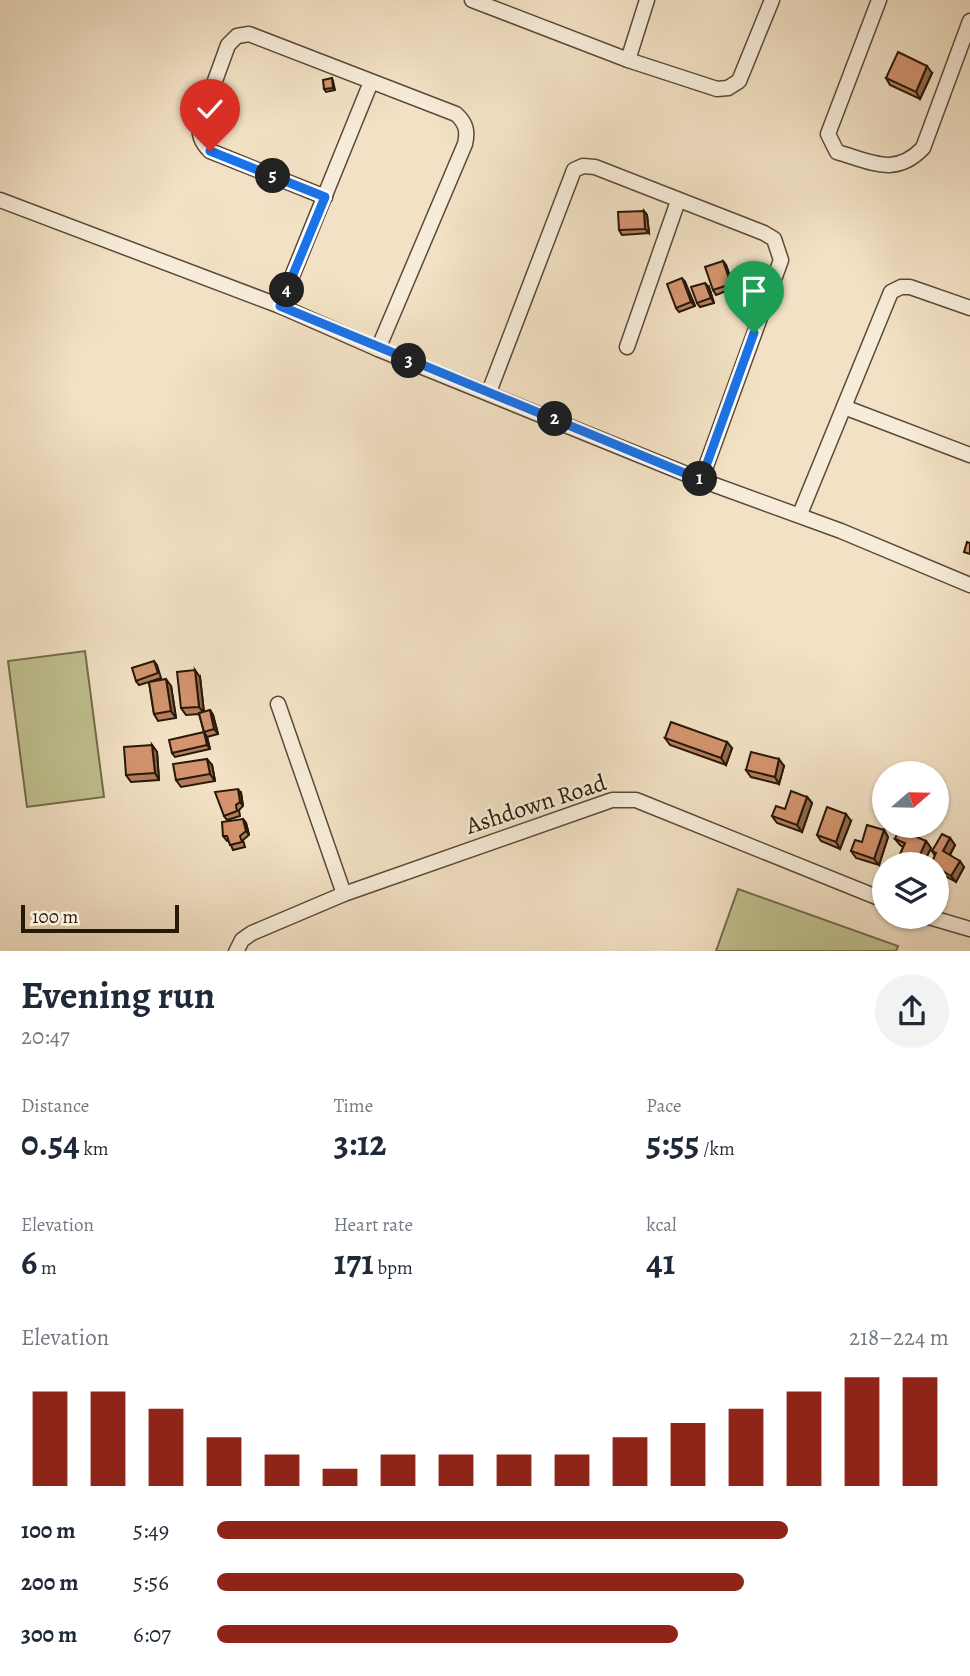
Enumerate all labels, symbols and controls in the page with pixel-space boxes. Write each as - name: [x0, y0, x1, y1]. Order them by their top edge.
- pin: [180, 79, 240, 151]
- icon: check: [191, 90, 229, 128]
- pin: 5: [256, 158, 290, 194]
- text: 5: [268, 162, 277, 188]
- pin: [724, 261, 784, 333]
- pin: 4: [270, 272, 304, 308]
- icon: arrive: [735, 272, 773, 310]
- text: 4: [282, 276, 291, 302]
- pin: 3: [392, 344, 426, 378]
- text: 3: [404, 347, 413, 373]
- pin: 2: [538, 402, 572, 436]
- text: 2: [550, 405, 559, 431]
- pin: 1: [682, 462, 718, 496]
- text: 1: [696, 465, 703, 491]
- north arrow: [872, 761, 948, 838]
- map controls: [872, 761, 949, 929]
- street label: Ashdown Road: [461, 766, 610, 842]
- button: layers: [872, 852, 949, 929]
- scale bar: [21, 902, 178, 934]
- text: 100 m: [32, 904, 78, 930]
- text: Evening run: [21, 969, 215, 1021]
- button: share: [875, 974, 949, 1048]
- text: 20:47: [21, 1021, 70, 1052]
- text: Distance: [21, 1093, 89, 1119]
- text: Time: [334, 1093, 373, 1119]
- text: Pace: [646, 1093, 682, 1119]
- text: 0.54: [21, 1119, 80, 1167]
- text: 3:12: [334, 1119, 386, 1167]
- text: 5:55: [646, 1119, 700, 1167]
- text: km: [80, 1136, 109, 1162]
- text: /km: [700, 1136, 735, 1162]
- text: Elevation: [21, 1212, 94, 1238]
- text: Heart rate: [334, 1212, 413, 1238]
- text: kcal: [646, 1212, 677, 1238]
- text: 6: [21, 1238, 37, 1286]
- text: 171: [334, 1238, 374, 1286]
- text: 41: [646, 1238, 675, 1286]
- text: m: [37, 1255, 57, 1281]
- text: bpm: [374, 1255, 413, 1281]
- text: Elevation: [21, 1322, 109, 1353]
- text: 218–224 m: [849, 1322, 949, 1353]
- text: 100 m: [21, 1515, 76, 1546]
- text: 5:49: [133, 1515, 169, 1546]
- text: 200 m: [21, 1567, 79, 1598]
- text: 5:56: [133, 1567, 169, 1598]
- text: 300 m: [21, 1619, 77, 1650]
- text: 6:07: [133, 1619, 171, 1650]

